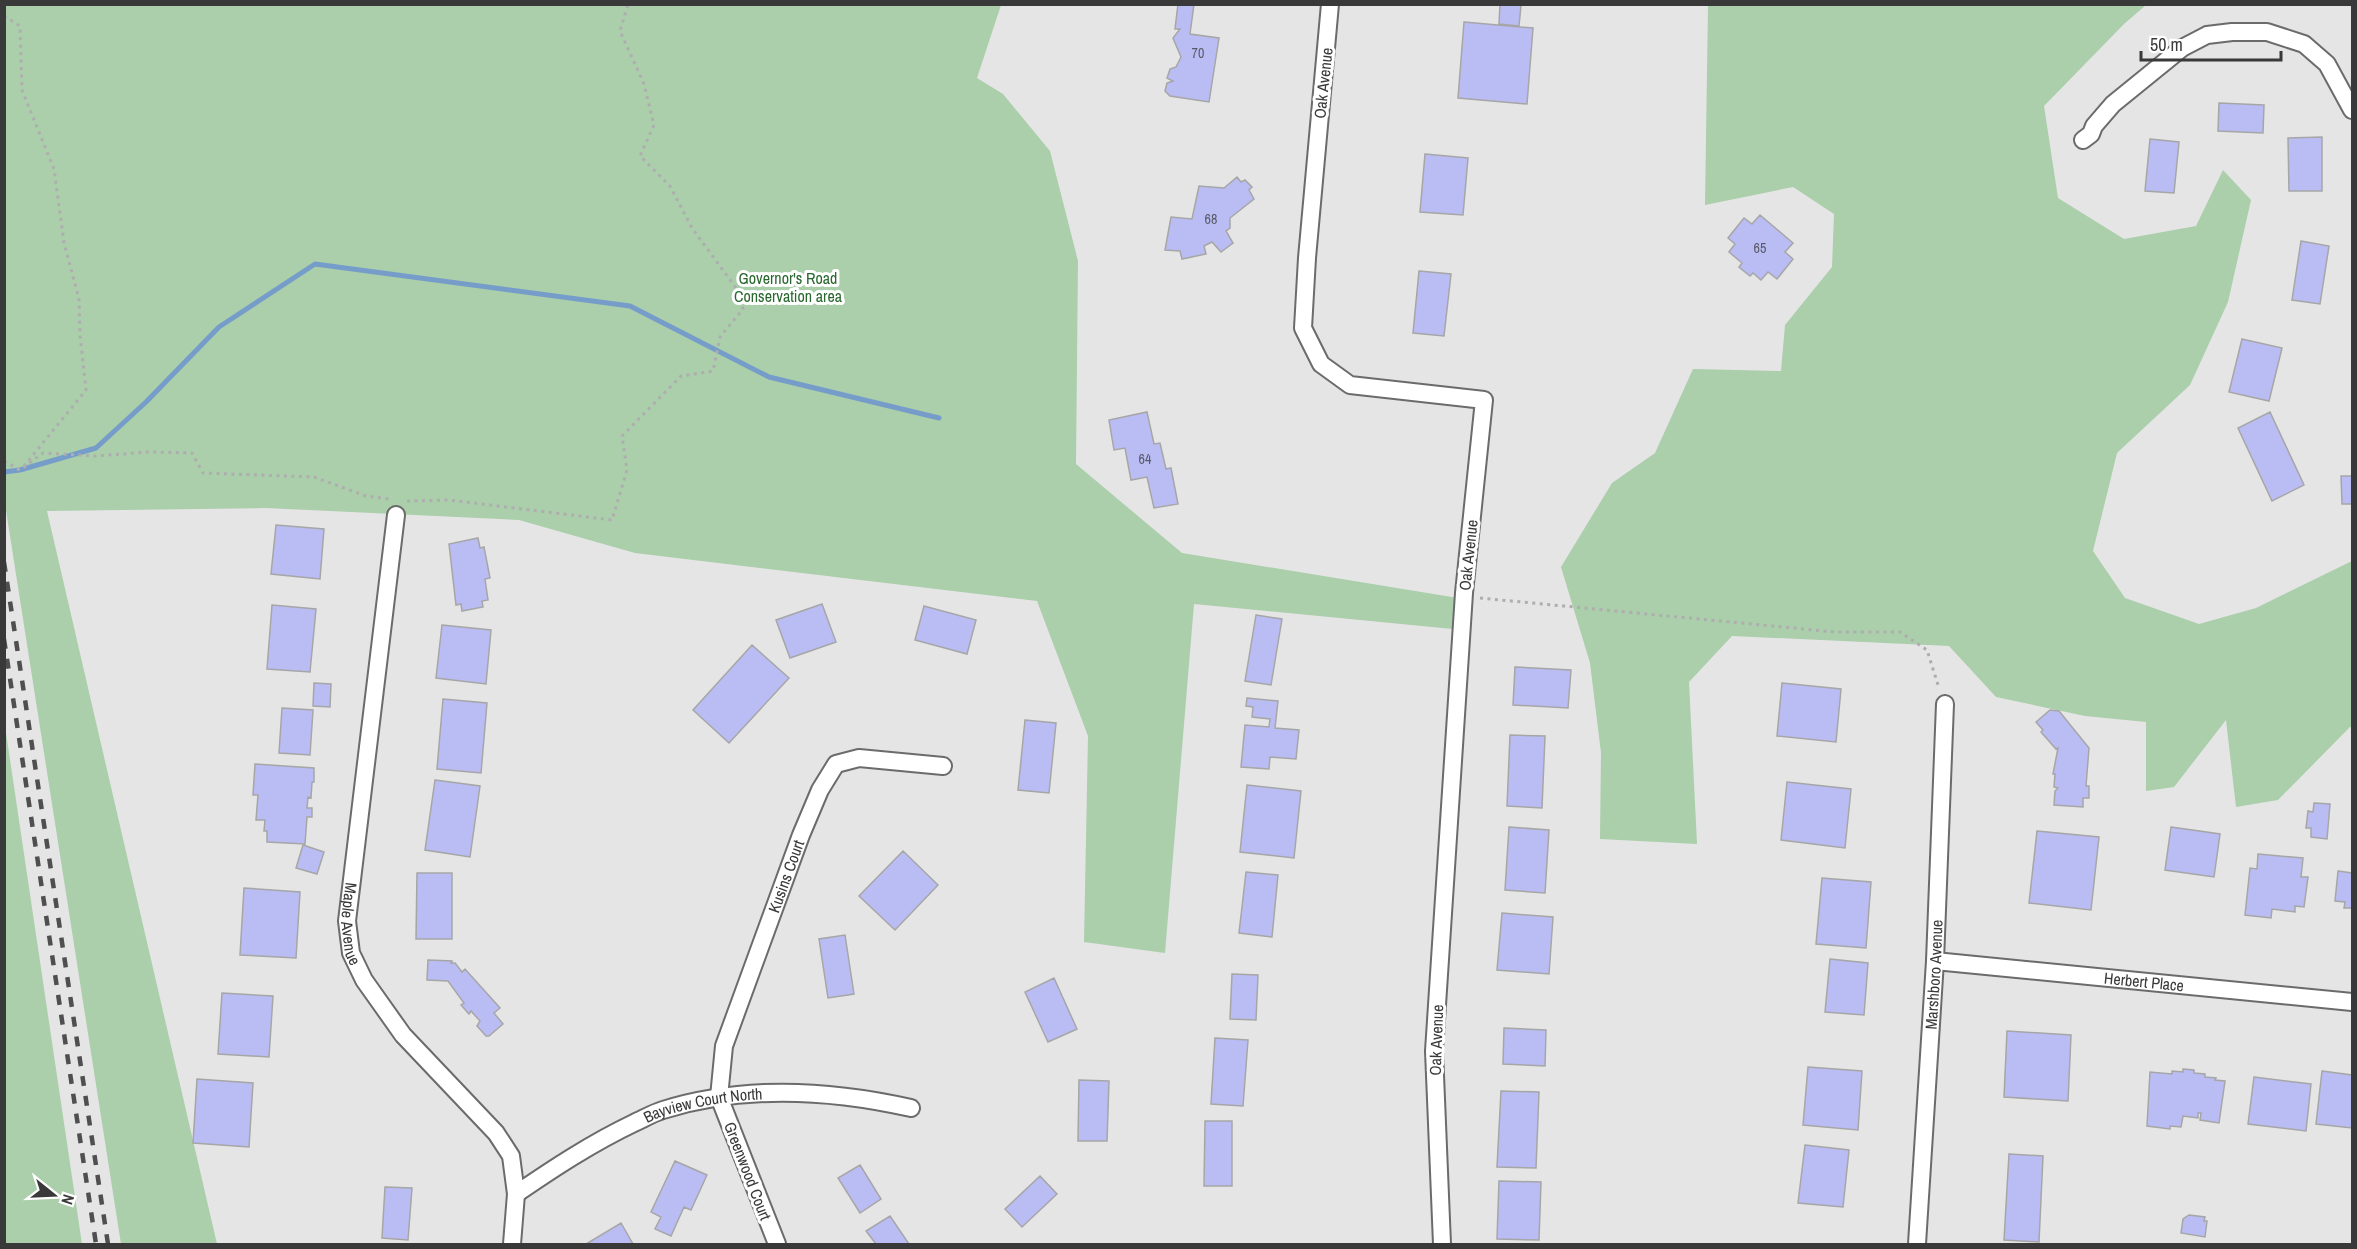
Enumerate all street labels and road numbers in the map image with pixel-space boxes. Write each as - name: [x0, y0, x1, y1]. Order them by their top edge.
- street label: Oak Avenue: [1308, 46, 1338, 120]
- street label: Oak Avenue: [1453, 518, 1483, 592]
- street label: Kusins Court: [763, 836, 809, 916]
- street label: Maple Avenue: [336, 882, 366, 969]
- street label: Marshboro Avenue: [1920, 919, 1948, 1030]
- street label: Herbert Place: [2103, 967, 2185, 996]
- street label: Oak Avenue: [1424, 1004, 1448, 1076]
- street label: Bayview Court North: [640, 1082, 763, 1128]
- street label: Greenwood Court: [719, 1119, 777, 1224]

